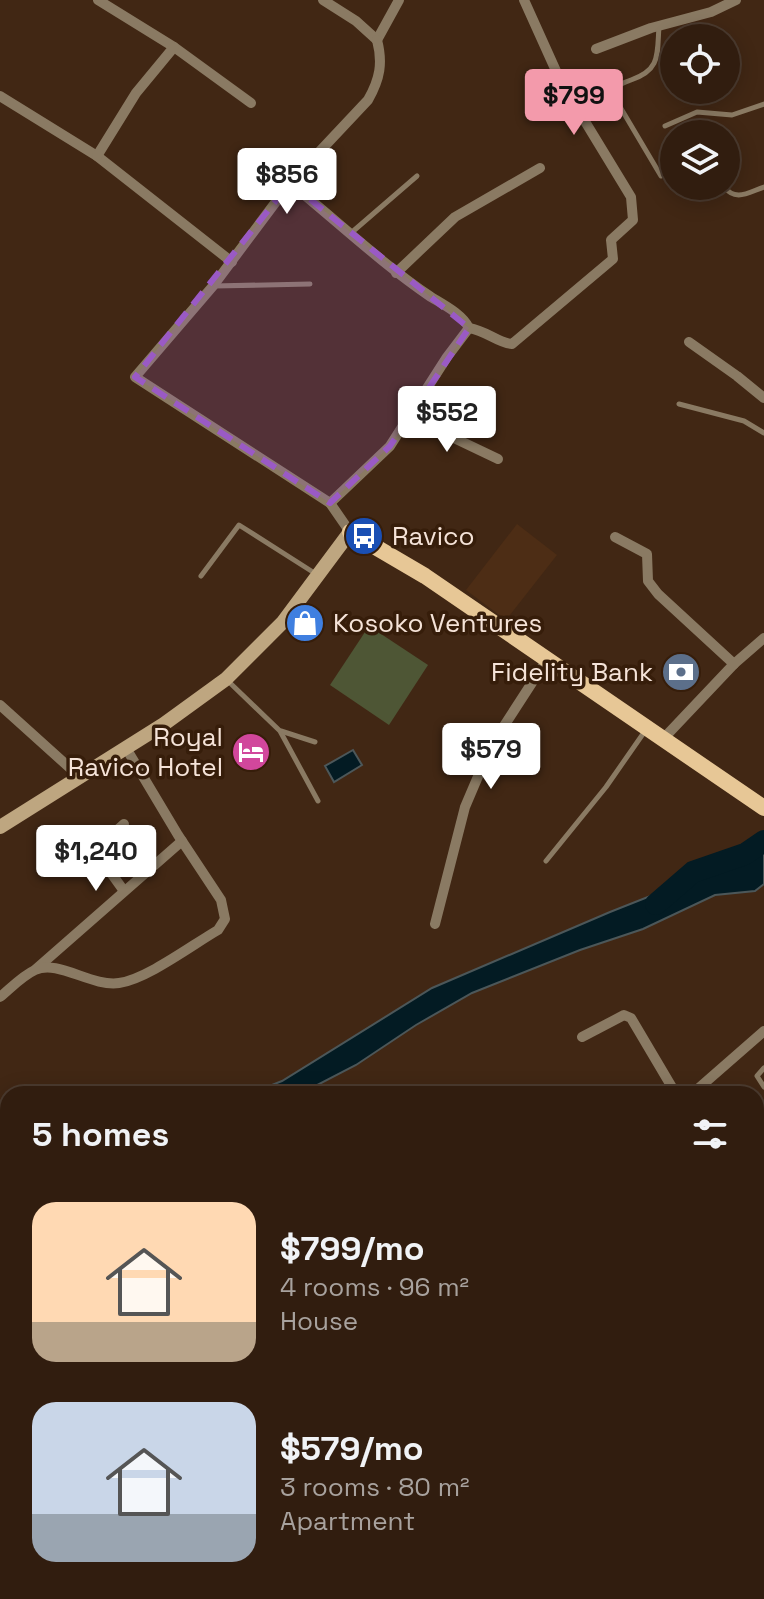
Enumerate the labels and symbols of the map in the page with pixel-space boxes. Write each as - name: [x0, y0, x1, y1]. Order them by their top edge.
- pin: $799: [527, 69, 621, 137]
- pin: $856: [240, 148, 334, 216]
- pin: $552: [400, 386, 494, 454]
- bus stop icon: Ravico: [343, 515, 385, 557]
- place label: Ravico: [392, 519, 475, 553]
- shop icon: Kosoko Ventures: [284, 602, 326, 644]
- place label: Kosoko Ventures: [333, 606, 542, 640]
- bank icon: Fidelity Bank: [660, 651, 702, 693]
- place label: Fidelity Bank: [491, 655, 653, 689]
- place label: Royal Ravico Hotel: [68, 720, 223, 784]
- pin: $579: [444, 723, 538, 791]
- hotel icon: Royal Ravico Hotel: [230, 731, 272, 773]
- pin: $1,240: [31, 825, 161, 893]

